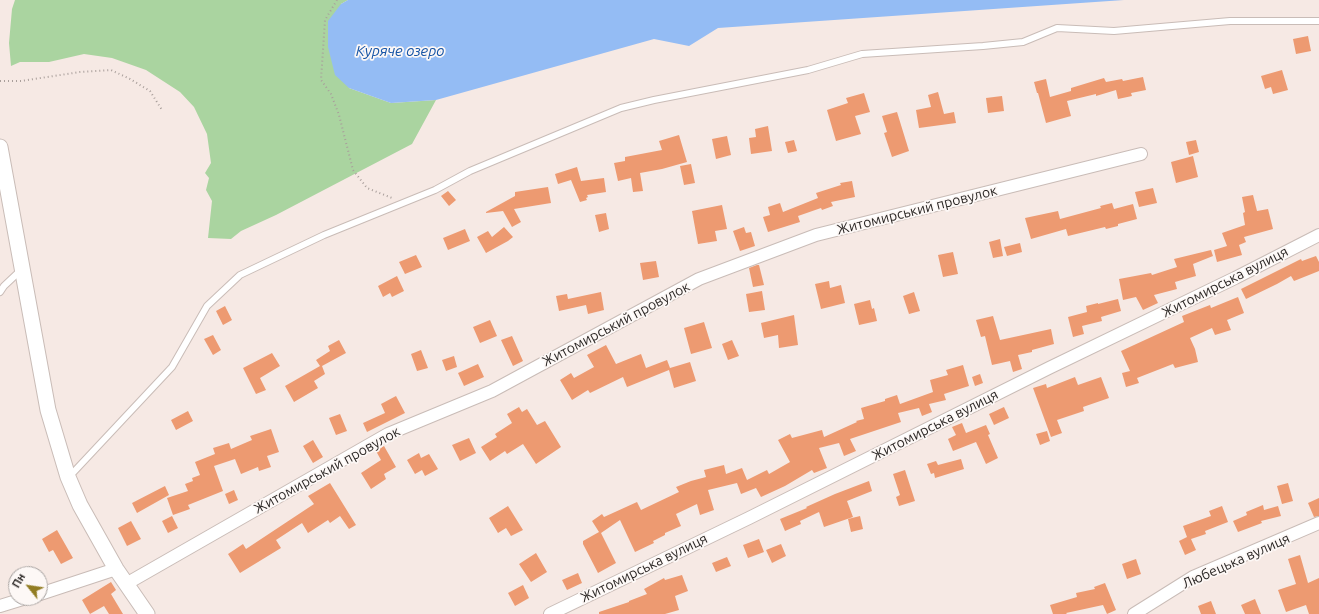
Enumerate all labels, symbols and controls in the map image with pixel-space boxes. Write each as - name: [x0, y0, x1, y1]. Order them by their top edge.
- water label: Куряче озеро: [356, 42, 444, 60]
- street label: Житомирський провулок: [835, 182, 999, 238]
- street label: Житомирська вулиця: [1159, 243, 1291, 321]
- street label: Житомирський провулок: [539, 278, 693, 370]
- street label: Житомирська вулиця: [869, 386, 1001, 464]
- street label: Житомирський провулок: [251, 423, 403, 517]
- street label: Житомирська вулиця: [578, 530, 710, 606]
- street label: Любецька вулиця: [1180, 530, 1292, 592]
- north arrow: [8, 566, 48, 606]
- text: Пн: [10, 571, 27, 590]

